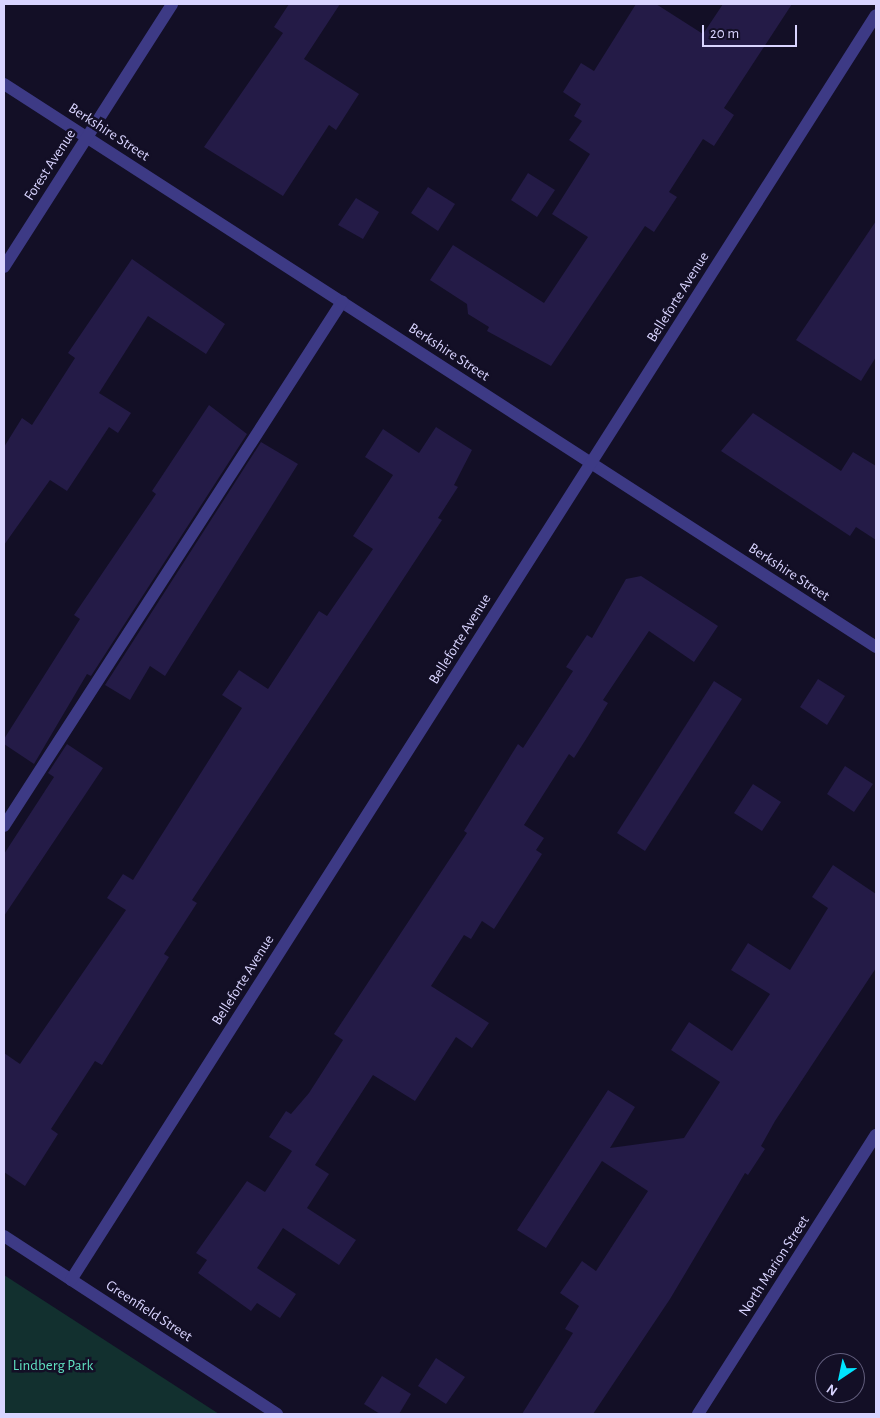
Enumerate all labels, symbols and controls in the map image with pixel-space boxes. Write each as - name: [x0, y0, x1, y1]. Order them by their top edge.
- scale bar: [705, 15, 800, 47]
- text: 20 m: [710, 26, 739, 41]
- street label: Berkshire Street: [65, 99, 153, 165]
- street label: Forest Avenue: [20, 126, 80, 204]
- street label: Belleforte Avenue: [643, 248, 713, 346]
- street label: Berkshire Street: [405, 319, 493, 385]
- street label: Berkshire Street: [745, 539, 833, 605]
- street label: Belleforte Avenue: [425, 590, 495, 688]
- street label: Belleforte Avenue: [208, 931, 278, 1029]
- street label: North Marion Street: [735, 1212, 813, 1320]
- street label: Greenfield Street: [102, 1276, 196, 1346]
- north arrow: [815, 1353, 865, 1403]
- park label: Lindberg Park: [13, 1357, 93, 1375]
- text: N: [824, 1381, 840, 1398]

